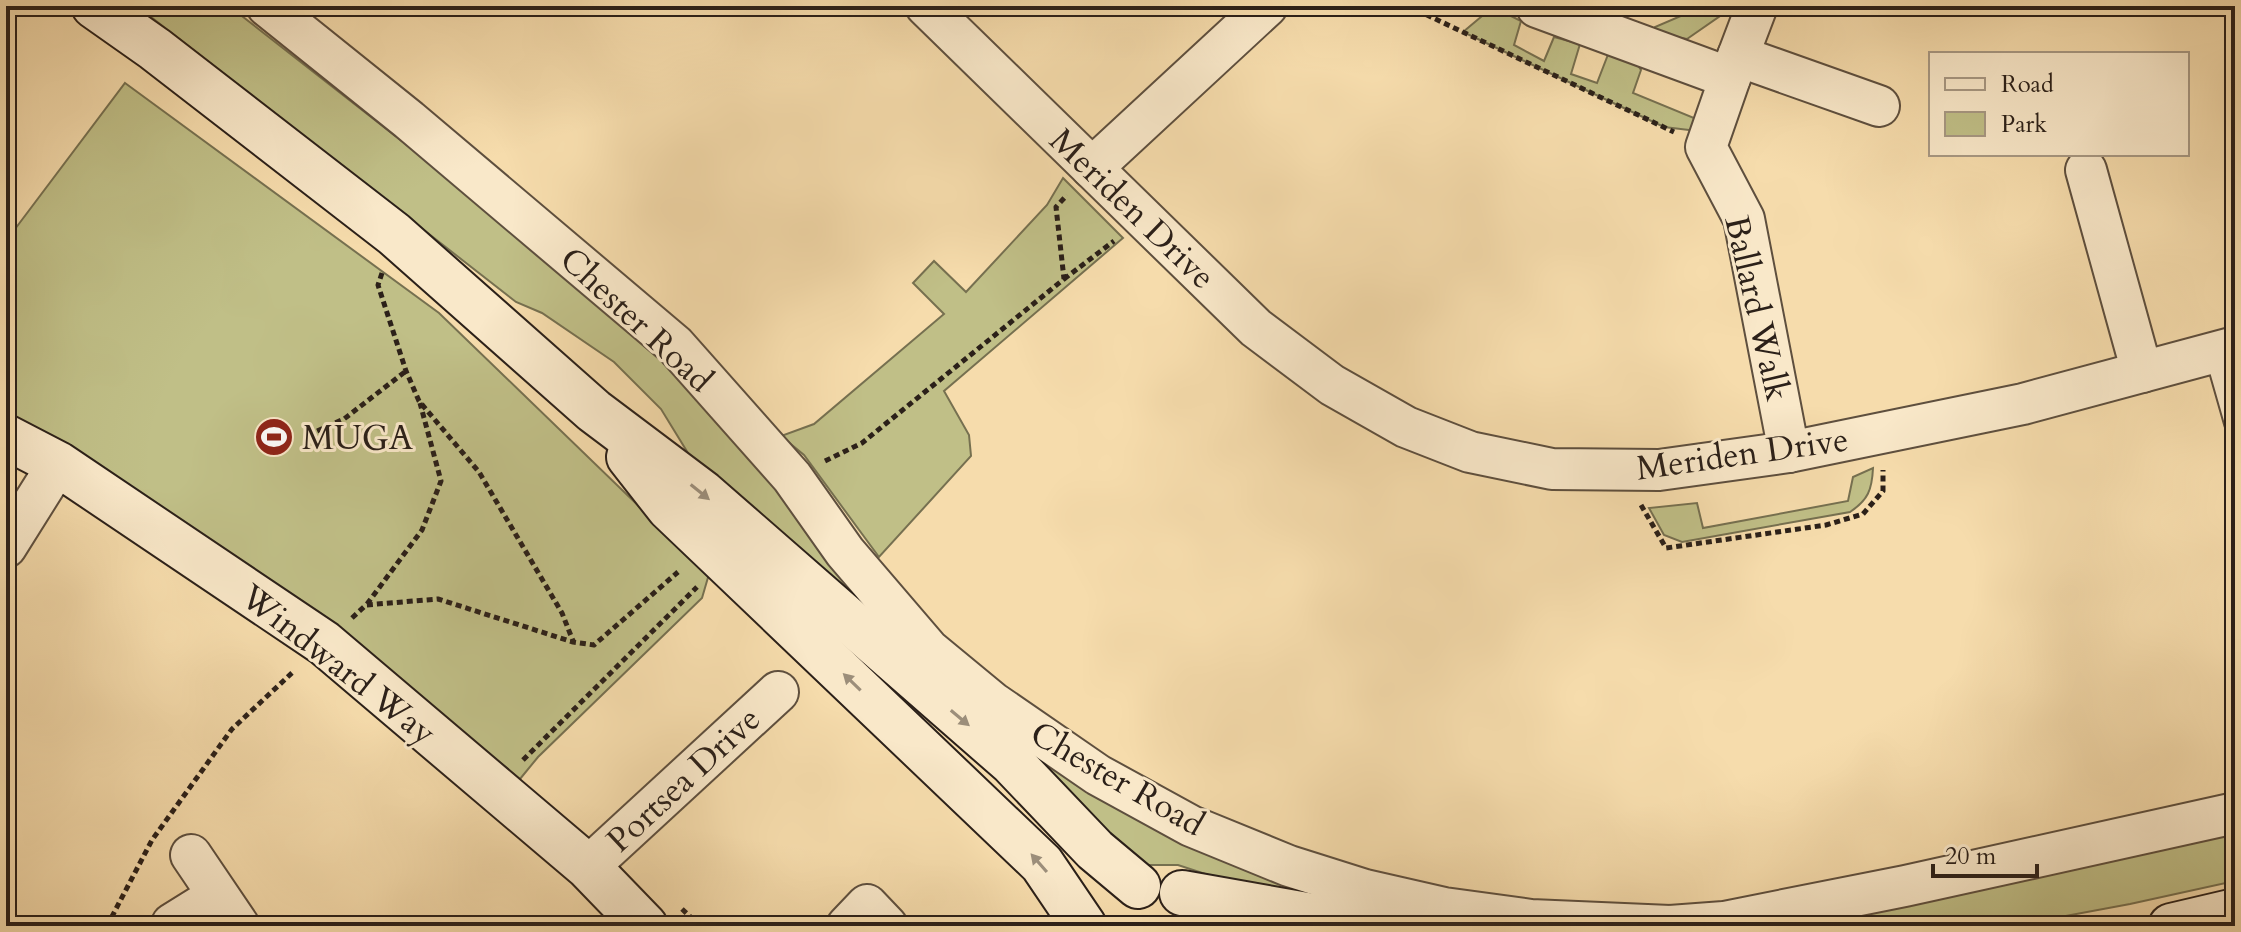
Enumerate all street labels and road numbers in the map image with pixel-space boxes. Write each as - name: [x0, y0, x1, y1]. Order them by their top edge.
- street label: Meriden Drive: [1039, 118, 1225, 299]
- street label: Ballard Walk: [1713, 211, 1801, 406]
- street label: Chester Road: [550, 237, 723, 403]
- street label: Meriden Drive: [1633, 416, 1851, 492]
- street label: Windward Way: [230, 573, 446, 756]
- street label: Portsea Drive: [597, 697, 770, 863]
- street label: Chester Road: [1022, 710, 1213, 847]

